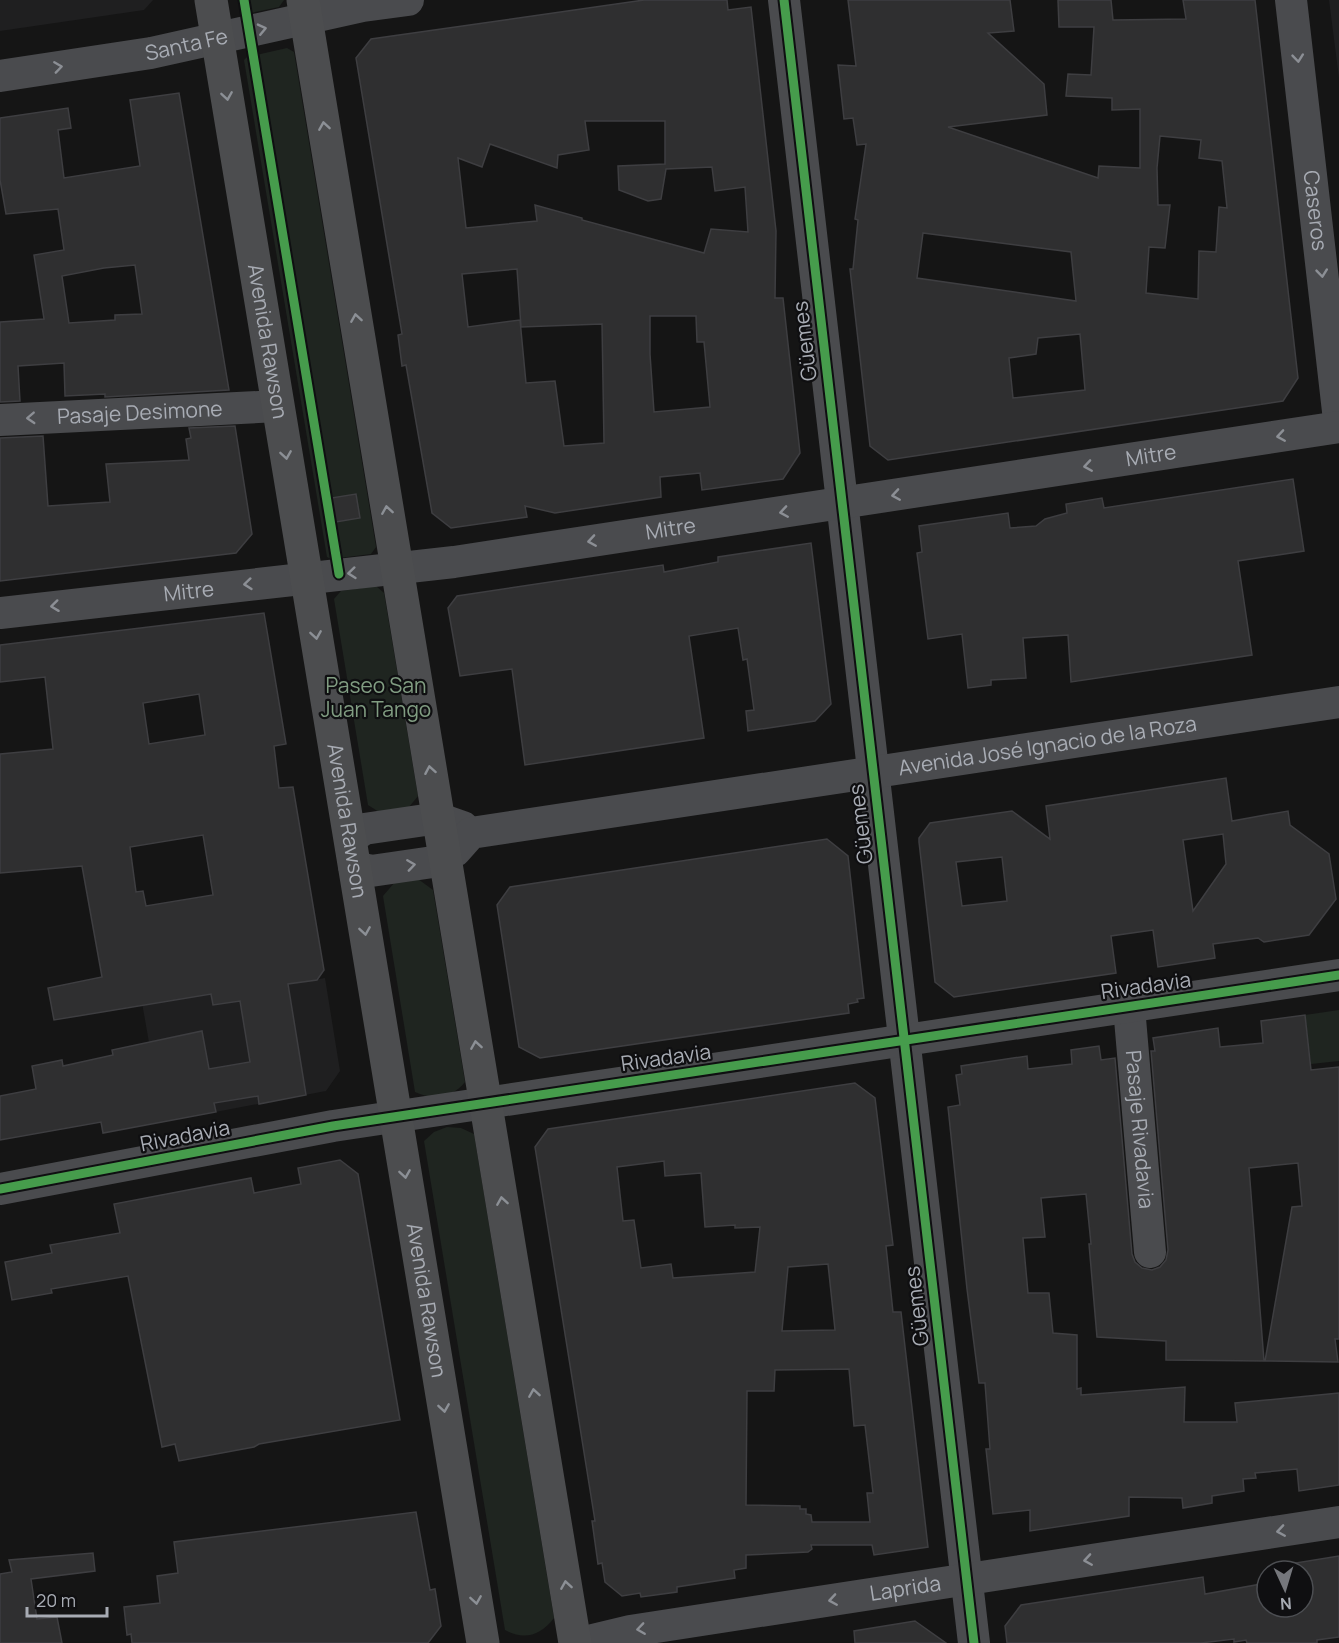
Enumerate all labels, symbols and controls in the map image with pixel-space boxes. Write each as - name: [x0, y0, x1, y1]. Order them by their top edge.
- street label: Santa Fe: [142, 21, 230, 67]
- one-way arrow: [256, 23, 266, 36]
- one-way arrow: [1291, 54, 1304, 63]
- one-way arrow: [52, 61, 62, 74]
- one-way arrow: [220, 92, 232, 101]
- one-way arrow: [318, 121, 330, 130]
- street label: Caseros: [1298, 169, 1335, 252]
- street label: Avenida Rawson: [242, 262, 295, 421]
- one-way arrow: [1316, 268, 1328, 277]
- street label: Güemes: [785, 300, 823, 383]
- one-way arrow: [350, 313, 362, 323]
- street label: Pasaje Desimone: [56, 394, 223, 430]
- one-way arrow: [26, 412, 35, 425]
- one-way arrow: [1277, 430, 1286, 442]
- street label: Mitre: [1124, 437, 1178, 472]
- one-way arrow: [279, 449, 292, 459]
- one-way arrow: [1084, 459, 1093, 471]
- one-way arrow: [891, 489, 900, 501]
- one-way arrow: [382, 506, 394, 515]
- one-way arrow: [780, 506, 789, 518]
- street label: Mitre: [643, 510, 698, 546]
- one-way arrow: [587, 535, 596, 547]
- one-way arrow: [347, 566, 356, 579]
- street label: Mitre: [162, 574, 215, 608]
- one-way arrow: [244, 577, 253, 590]
- one-way arrow: [50, 599, 59, 612]
- one-way arrow: [309, 630, 322, 640]
- park label: Paseo San Juan Tango: [321, 671, 431, 723]
- street label: Avenida José Ignacio de la Roza: [896, 709, 1198, 781]
- street label: Avenida Rawson: [321, 741, 374, 900]
- one-way arrow: [425, 765, 437, 774]
- street label: Güemes: [841, 783, 879, 866]
- one-way arrow: [407, 860, 416, 872]
- one-way arrow: [358, 926, 371, 936]
- street label: Rivadavia: [1099, 965, 1193, 1005]
- street label: Rivadavia: [619, 1037, 713, 1077]
- one-way arrow: [470, 1040, 483, 1050]
- street label: Pasaje Rivadavia: [1120, 1049, 1161, 1210]
- street label: Rivadavia: [138, 1113, 232, 1157]
- one-way arrow: [399, 1170, 411, 1179]
- one-way arrow: [496, 1196, 509, 1206]
- street label: Avenida Rawson: [401, 1221, 454, 1380]
- street label: Güemes: [897, 1265, 935, 1348]
- one-way arrow: [528, 1388, 541, 1398]
- one-way arrow: [438, 1403, 450, 1413]
- one-way arrow: [1277, 1524, 1286, 1536]
- one-way arrow: [1084, 1554, 1093, 1566]
- north arrow: [1255, 1559, 1315, 1619]
- street label: Laprida: [868, 1568, 943, 1607]
- scale bar: [27, 1580, 106, 1618]
- one-way arrow: [560, 1581, 573, 1591]
- text: 20 m: [36, 1588, 76, 1612]
- one-way arrow: [829, 1593, 838, 1605]
- text: N: [1280, 1593, 1293, 1615]
- one-way arrow: [470, 1596, 482, 1605]
- one-way arrow: [636, 1622, 646, 1635]

